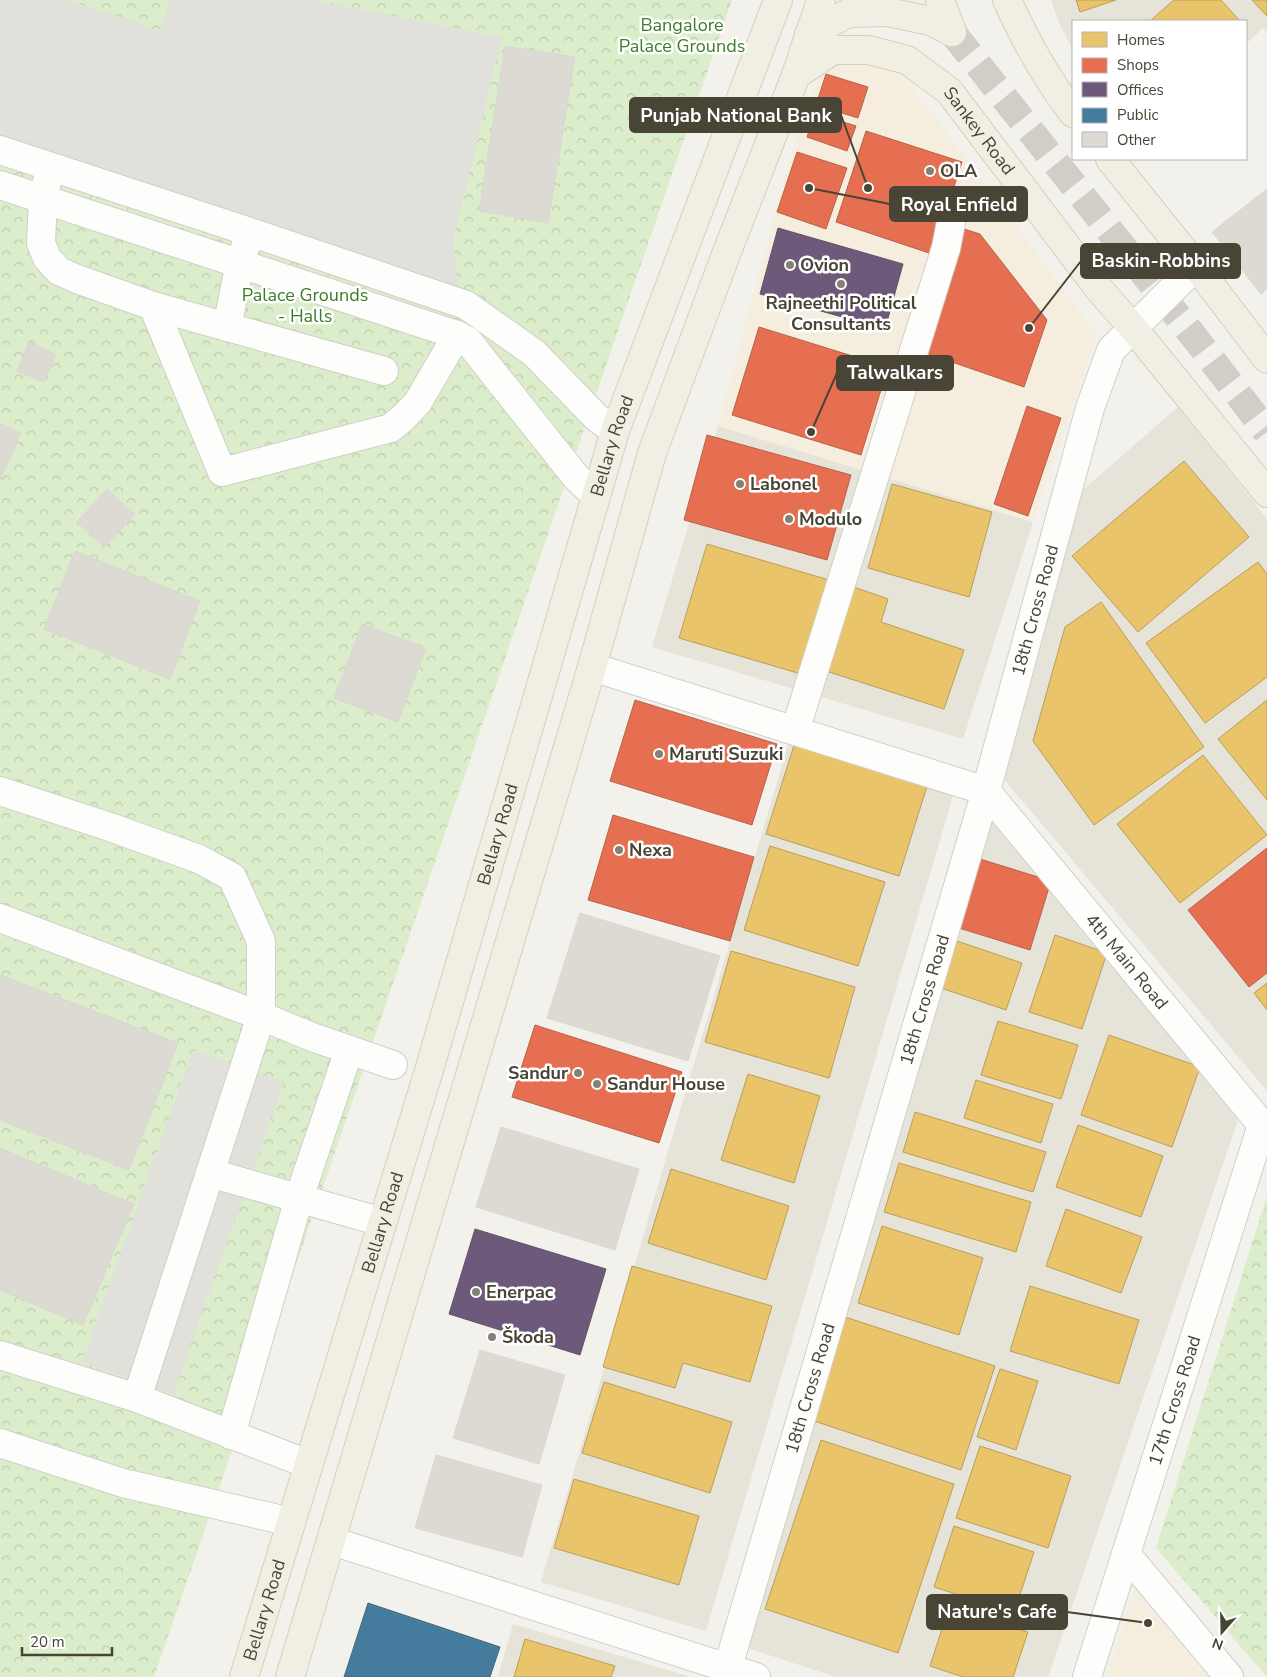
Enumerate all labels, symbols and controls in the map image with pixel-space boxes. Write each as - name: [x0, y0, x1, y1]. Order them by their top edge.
- park label: Bangalore Palace Grounds: [619, 13, 745, 58]
- legend: [1072, 20, 1247, 160]
- text: Homes: [1117, 30, 1165, 50]
- text: Shops: [1117, 55, 1159, 75]
- text: Offices: [1117, 80, 1164, 100]
- street label: Sankey Road: [938, 82, 1020, 180]
- callout: Punjab National Bank: [630, 98, 841, 132]
- text: Punjab National Bank: [640, 103, 832, 129]
- text: Public: [1117, 105, 1158, 125]
- text: Other: [1117, 130, 1156, 150]
- place label: OLA: [940, 159, 978, 183]
- marker: OLA: [924, 165, 936, 177]
- callout: Royal Enfield: [890, 187, 1027, 221]
- text: Royal Enfield: [901, 192, 1017, 218]
- callout: Baskin-Robbins: [1081, 244, 1240, 278]
- text: Baskin-Robbins: [1092, 248, 1230, 274]
- place label: Ovion: [800, 253, 849, 277]
- marker: Ovion: [784, 259, 796, 271]
- marker: Rajneethi Political Consultants: [835, 278, 847, 290]
- park label: Palace Grounds - Halls: [242, 283, 368, 328]
- place label: Rajneethi Political Consultants: [765, 291, 917, 336]
- callout: Talwalkars: [837, 356, 953, 390]
- text: Talwalkars: [847, 360, 943, 386]
- street label: Bellary Road: [585, 392, 639, 499]
- place label: Labonel: [750, 472, 817, 496]
- marker: Labonel: [734, 478, 746, 490]
- place label: Modulo: [799, 507, 862, 531]
- marker: Modulo: [783, 513, 795, 525]
- street label: 18th Cross Road: [1006, 542, 1064, 679]
- place label: Maruti Suzuki: [669, 742, 783, 766]
- marker: Maruti Suzuki: [653, 748, 665, 760]
- street label: Bellary Road: [472, 781, 524, 888]
- place label: Nexa: [629, 838, 672, 862]
- marker: Nexa: [613, 844, 625, 856]
- street label: 4th Main Road: [1080, 908, 1174, 1014]
- street label: 18th Cross Road: [894, 932, 955, 1068]
- place label: Sandur: [508, 1061, 568, 1085]
- marker: Sandur: [572, 1067, 584, 1079]
- place label: Sandur House: [607, 1072, 725, 1096]
- marker: Sandur House: [591, 1078, 603, 1090]
- street label: Bellary Road: [356, 1169, 409, 1276]
- place label: Enerpac: [486, 1280, 554, 1304]
- marker: Enerpac: [470, 1286, 482, 1298]
- street label: 18th Cross Road: [779, 1320, 841, 1456]
- place label: Škoda: [502, 1325, 554, 1349]
- marker: Škoda: [486, 1331, 498, 1343]
- street label: 17th Cross Road: [1143, 1332, 1207, 1469]
- street label: Bellary Road: [238, 1556, 291, 1664]
- callout: Nature's Cafe: [927, 1595, 1067, 1629]
- text: Nature's Cafe: [937, 1599, 1057, 1625]
- north arrow: [1197, 1607, 1247, 1657]
- scale bar: [22, 1624, 112, 1656]
- text: 20 m: [30, 1632, 65, 1652]
- text: N: [1210, 1633, 1226, 1654]

